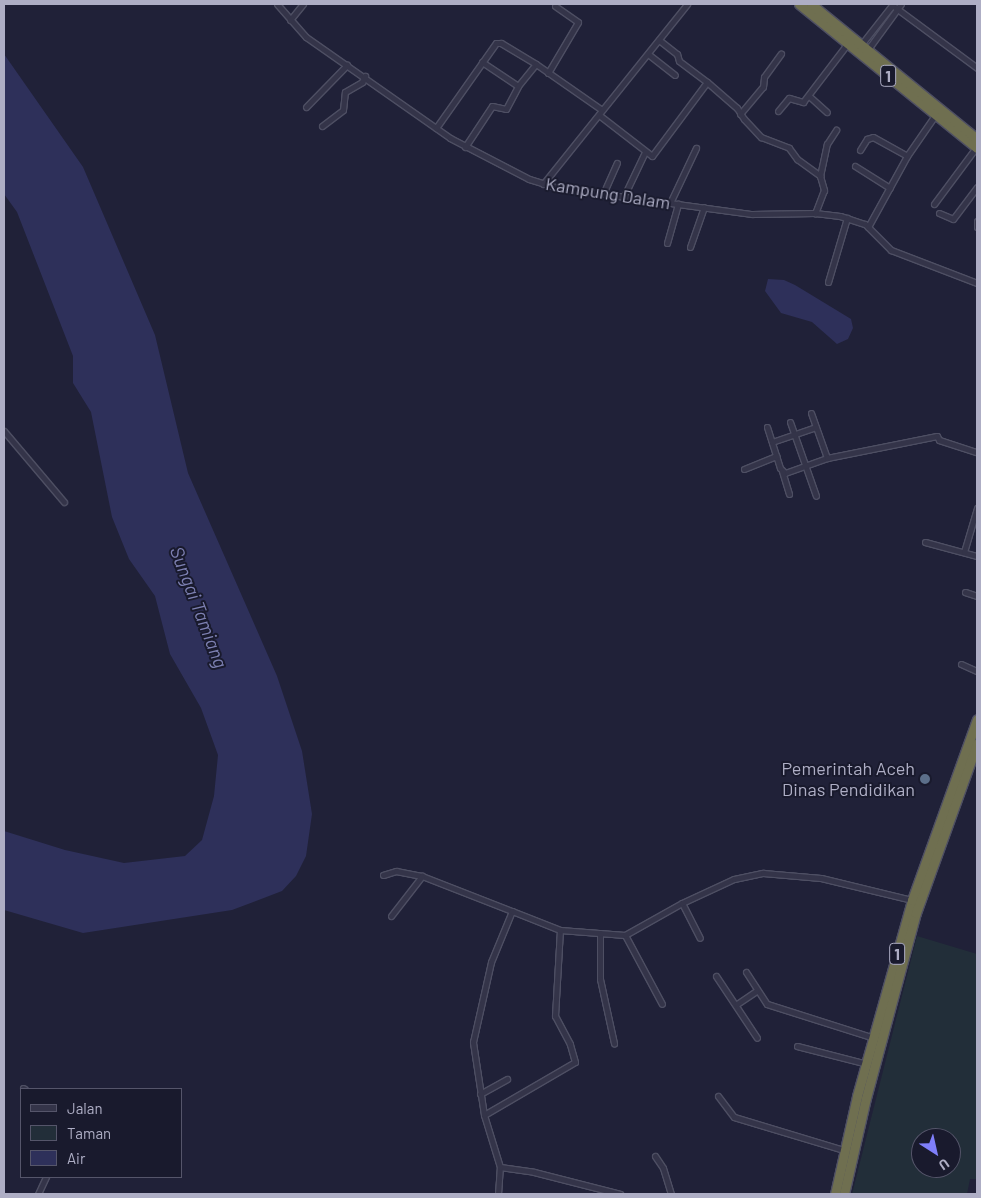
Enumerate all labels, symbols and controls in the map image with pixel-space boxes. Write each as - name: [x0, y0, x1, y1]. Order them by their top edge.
- road number: 1: [879, 62, 897, 90]
- street label: Kampung Dalam: [544, 172, 672, 214]
- water label: Sungai Tamiang: [165, 543, 233, 671]
- place label: Pemerintah Aceh Dinas Pendidikan: [782, 758, 915, 801]
- marker: Pemerintah Aceh Dinas Pendidikan: [919, 773, 931, 785]
- road number: 1: [888, 941, 906, 968]
- legend: [20, 1088, 182, 1178]
- text: Jalan: [67, 1099, 103, 1117]
- text: Taman: [67, 1124, 111, 1142]
- north arrow: [911, 1128, 961, 1178]
- text: Air: [67, 1149, 85, 1167]
- text: U: [936, 1155, 953, 1174]

